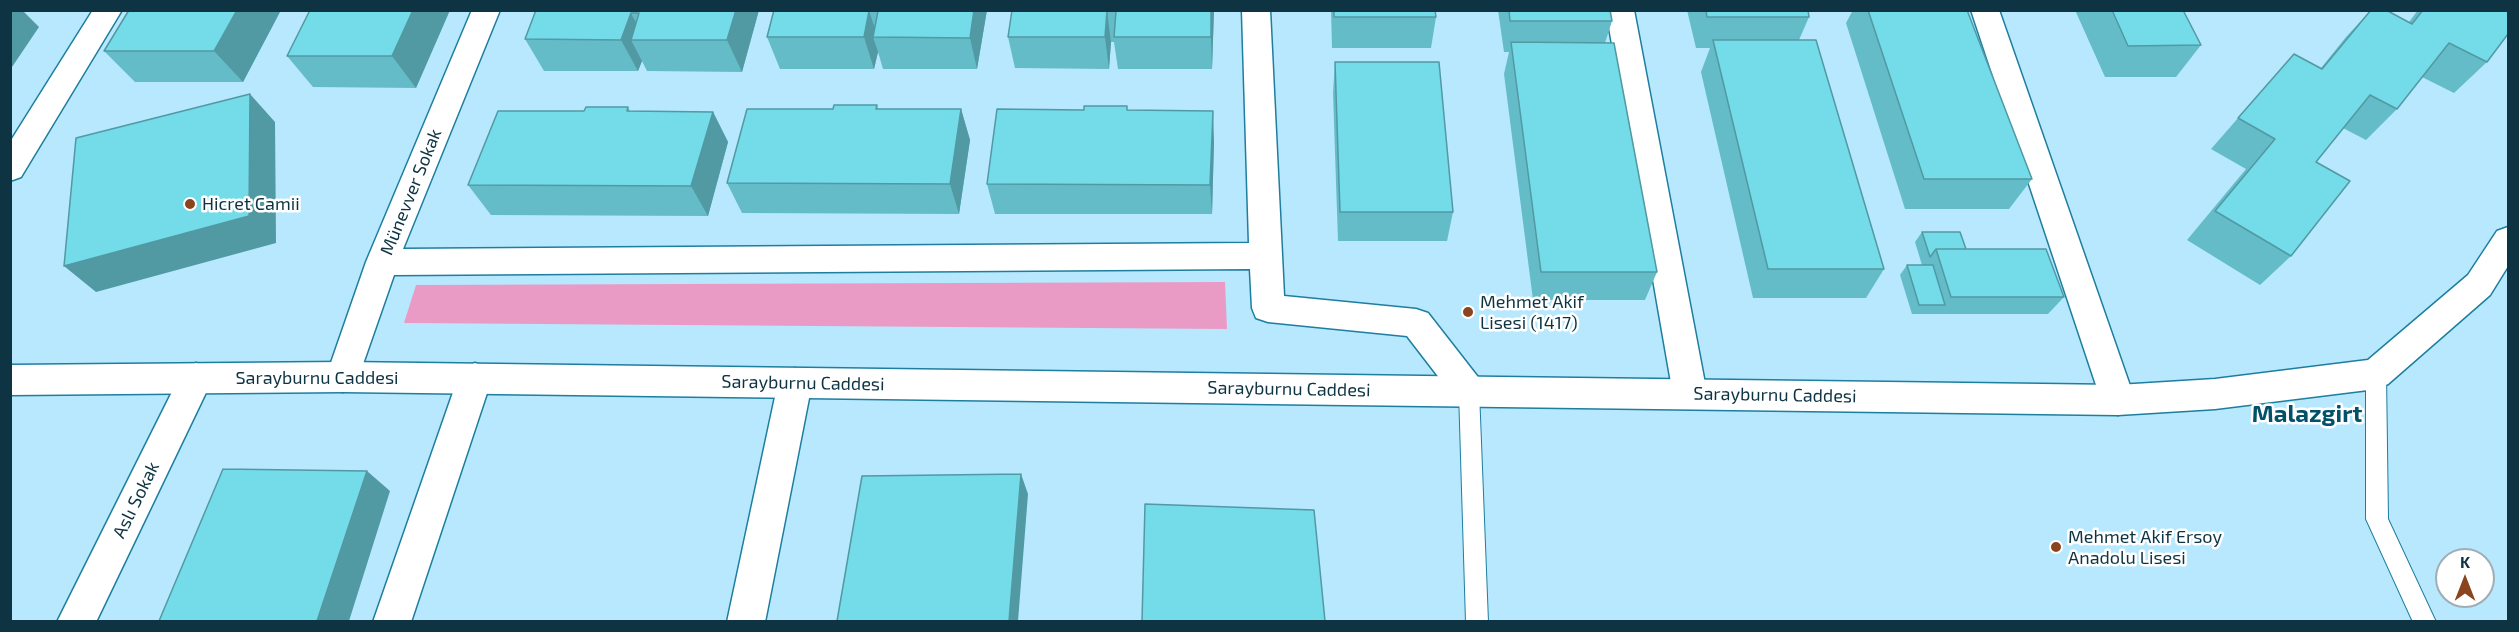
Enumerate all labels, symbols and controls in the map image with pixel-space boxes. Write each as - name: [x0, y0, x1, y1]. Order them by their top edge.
- street label: Münevver Sokak: [376, 126, 446, 258]
- place label: Hicret Camii: [202, 193, 300, 215]
- marker: Hicret Camii: [183, 197, 197, 211]
- place label: Mehmet Akif Lisesi (1417): [1480, 291, 1584, 334]
- marker: Mehmet Akif Lisesi (1417): [1461, 305, 1475, 319]
- street label: Sarayburnu Caddesi: [235, 367, 399, 389]
- street label: Sarayburnu Caddesi: [721, 371, 885, 395]
- street label: Sarayburnu Caddesi: [1207, 377, 1371, 401]
- street label: Sarayburnu Caddesi: [1693, 383, 1857, 407]
- district label: Malazgirt: [2252, 400, 2362, 428]
- street label: Aslı Sokak: [108, 458, 164, 542]
- place label: Mehmet Akif Ersoy Anadolu Lisesi: [2068, 526, 2222, 568]
- marker: Mehmet Akif Ersoy Anadolu Lisesi: [2049, 540, 2063, 554]
- north arrow: [2435, 548, 2495, 608]
- text: K: [2460, 552, 2470, 571]

